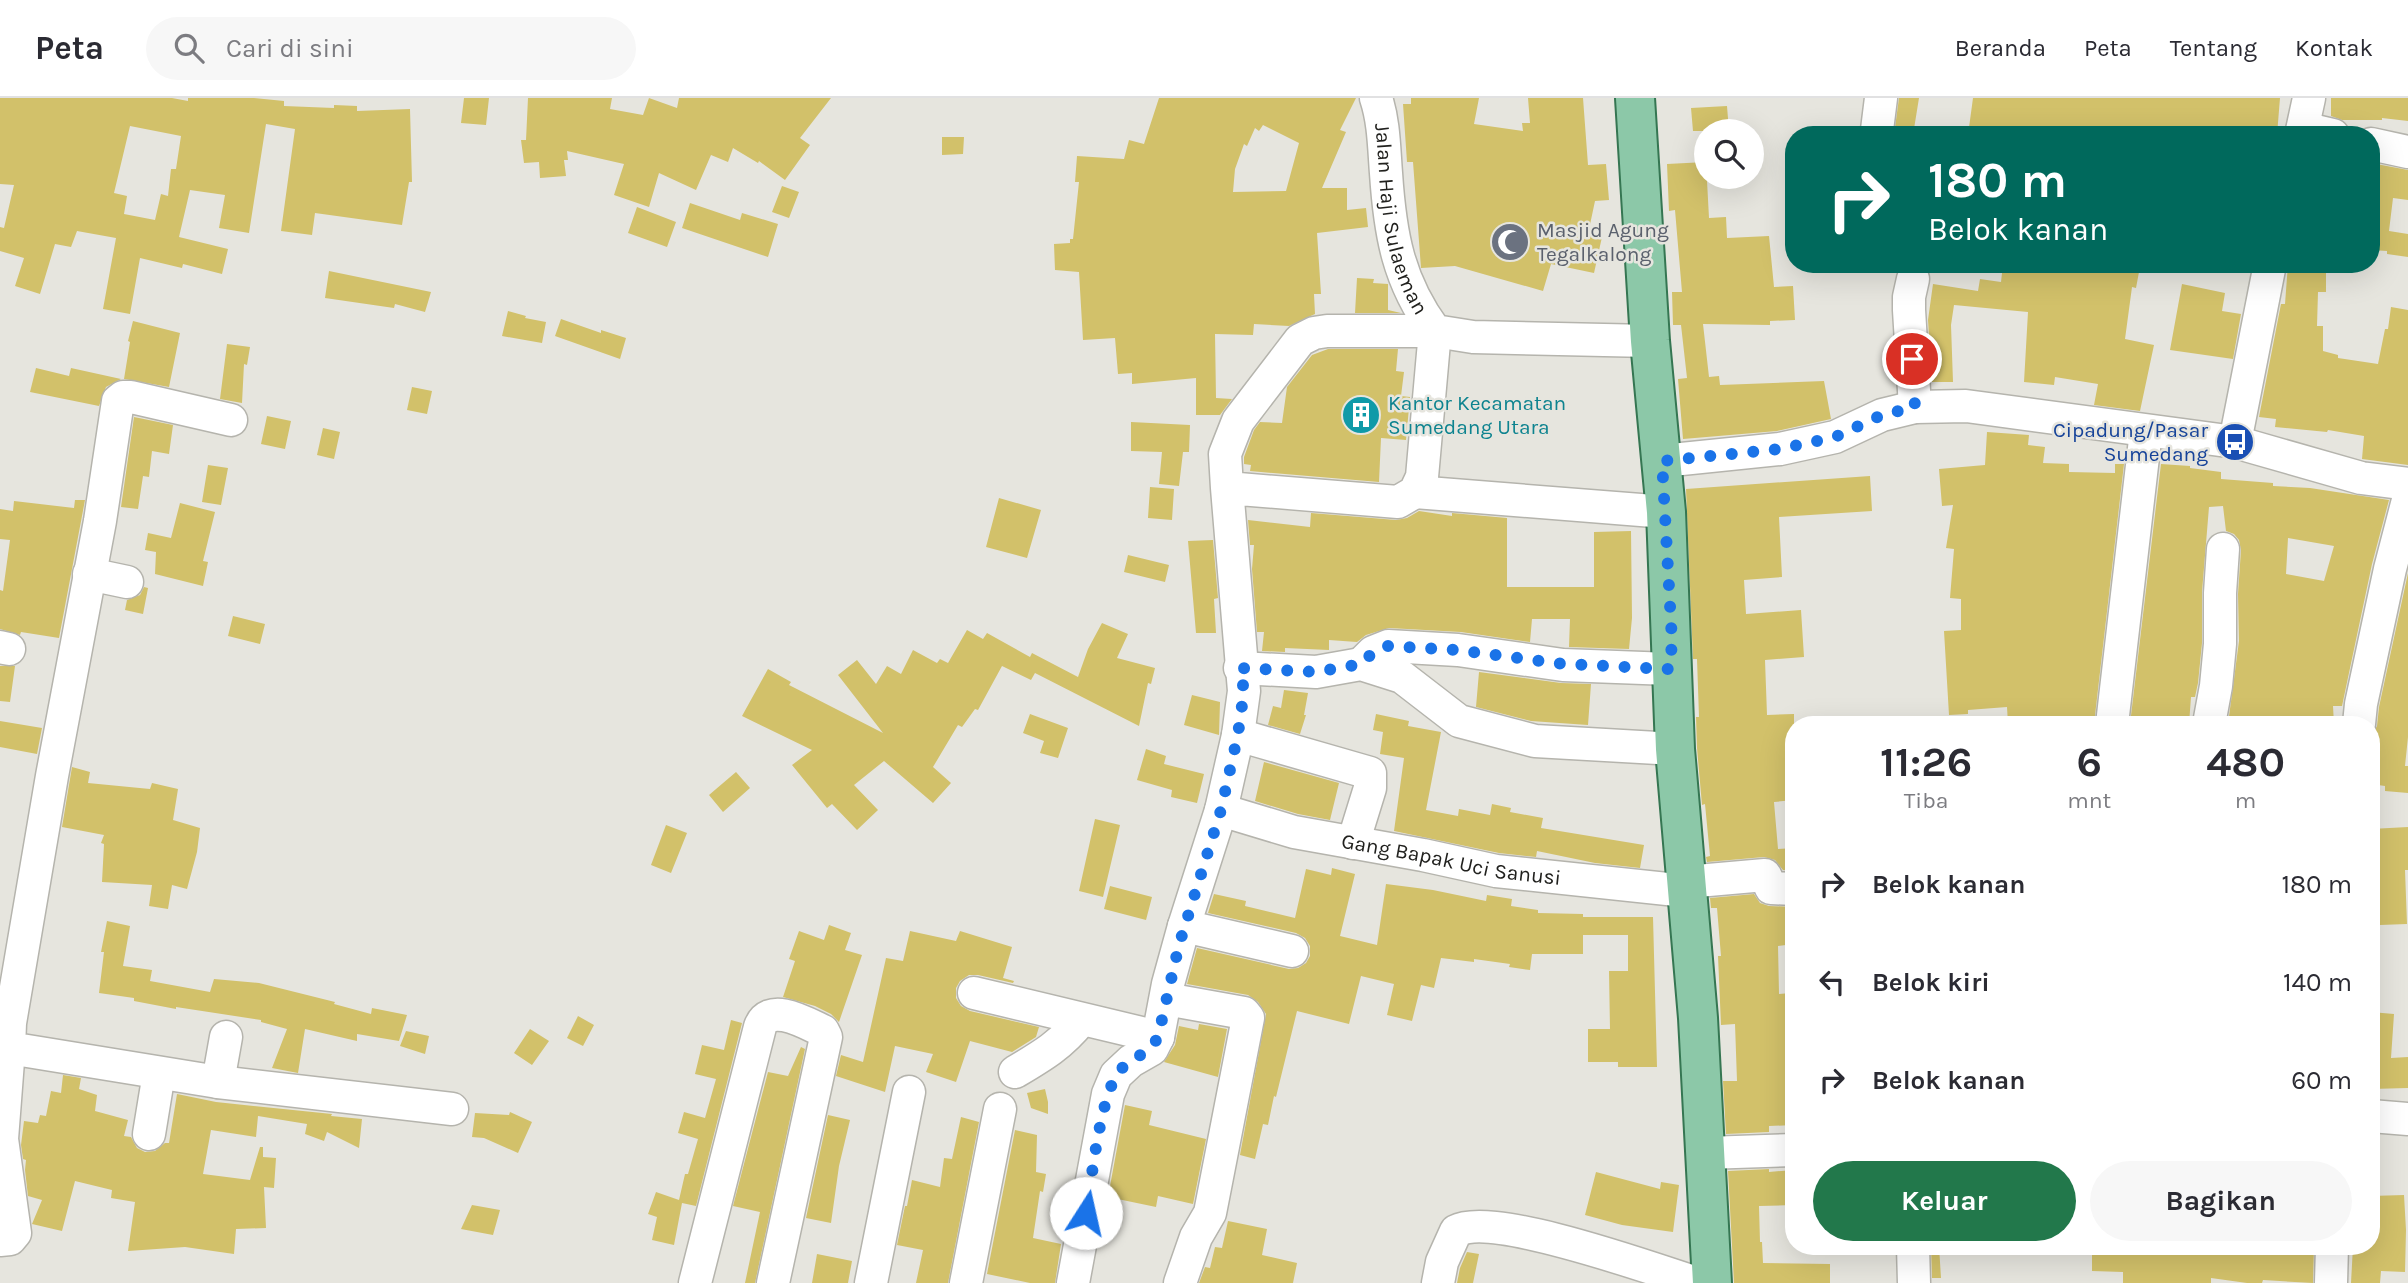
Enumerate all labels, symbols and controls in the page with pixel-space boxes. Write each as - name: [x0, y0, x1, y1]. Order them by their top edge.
- search box: [146, 17, 636, 80]
- text: Peta: [35, 29, 104, 67]
- icon: search: [170, 29, 208, 67]
- text: Cari di sini: [226, 33, 354, 64]
- text: Beranda: [1955, 34, 2046, 62]
- text: Peta: [2084, 34, 2132, 62]
- text: Tentang: [2170, 34, 2257, 62]
- text: Kontak: [2295, 34, 2373, 62]
- map controls: [1694, 119, 1764, 189]
- button: search: [1694, 119, 1764, 189]
- street label: Jalan Haji Sulaeman: [1370, 122, 1433, 319]
- text: 180 m: [1928, 152, 2067, 209]
- icon: right: [1813, 154, 1904, 245]
- text: Belok kanan: [1928, 211, 2108, 248]
- place label: Masjid Agung Tegalkalong: [1537, 218, 1669, 266]
- mosque icon: Masjid Agung Tegalkalong: [1489, 221, 1531, 263]
- pin: [1882, 329, 1942, 389]
- icon: arrive: [1893, 340, 1931, 378]
- place label: Kantor Kecamatan Sumedang Utara: [1388, 391, 1566, 439]
- building icon: Kantor Kecamatan Sumedang Utara: [1340, 394, 1382, 436]
- place label: Cipadung/Pasar Sumedang: [2053, 418, 2208, 466]
- bus stop icon: Cipadung/Pasar Sumedang: [2214, 421, 2256, 463]
- text: 11:26: [1880, 737, 1972, 787]
- text: 6: [2076, 737, 2102, 787]
- text: 480: [2206, 737, 2285, 787]
- text: Tiba: [1904, 787, 1948, 814]
- text: mnt: [2067, 787, 2111, 814]
- text: m: [2235, 787, 2256, 814]
- street label: Gang Bapak Uci Sanusi: [1340, 829, 1562, 890]
- icon: right: [1813, 865, 1851, 903]
- text: Belok kanan: [1872, 869, 2025, 900]
- text: 180 m: [2282, 869, 2352, 900]
- icon: left: [1813, 963, 1851, 1001]
- text: Belok kiri: [1872, 967, 1990, 998]
- text: 140 m: [2283, 967, 2352, 998]
- icon: right: [1813, 1061, 1851, 1099]
- text: Belok kanan: [1872, 1065, 2025, 1096]
- text: 60 m: [2291, 1065, 2352, 1096]
- button: Keluar: [1813, 1161, 2076, 1241]
- button: Bagikan: [2090, 1161, 2352, 1241]
- position arrow: [1049, 1176, 1123, 1250]

